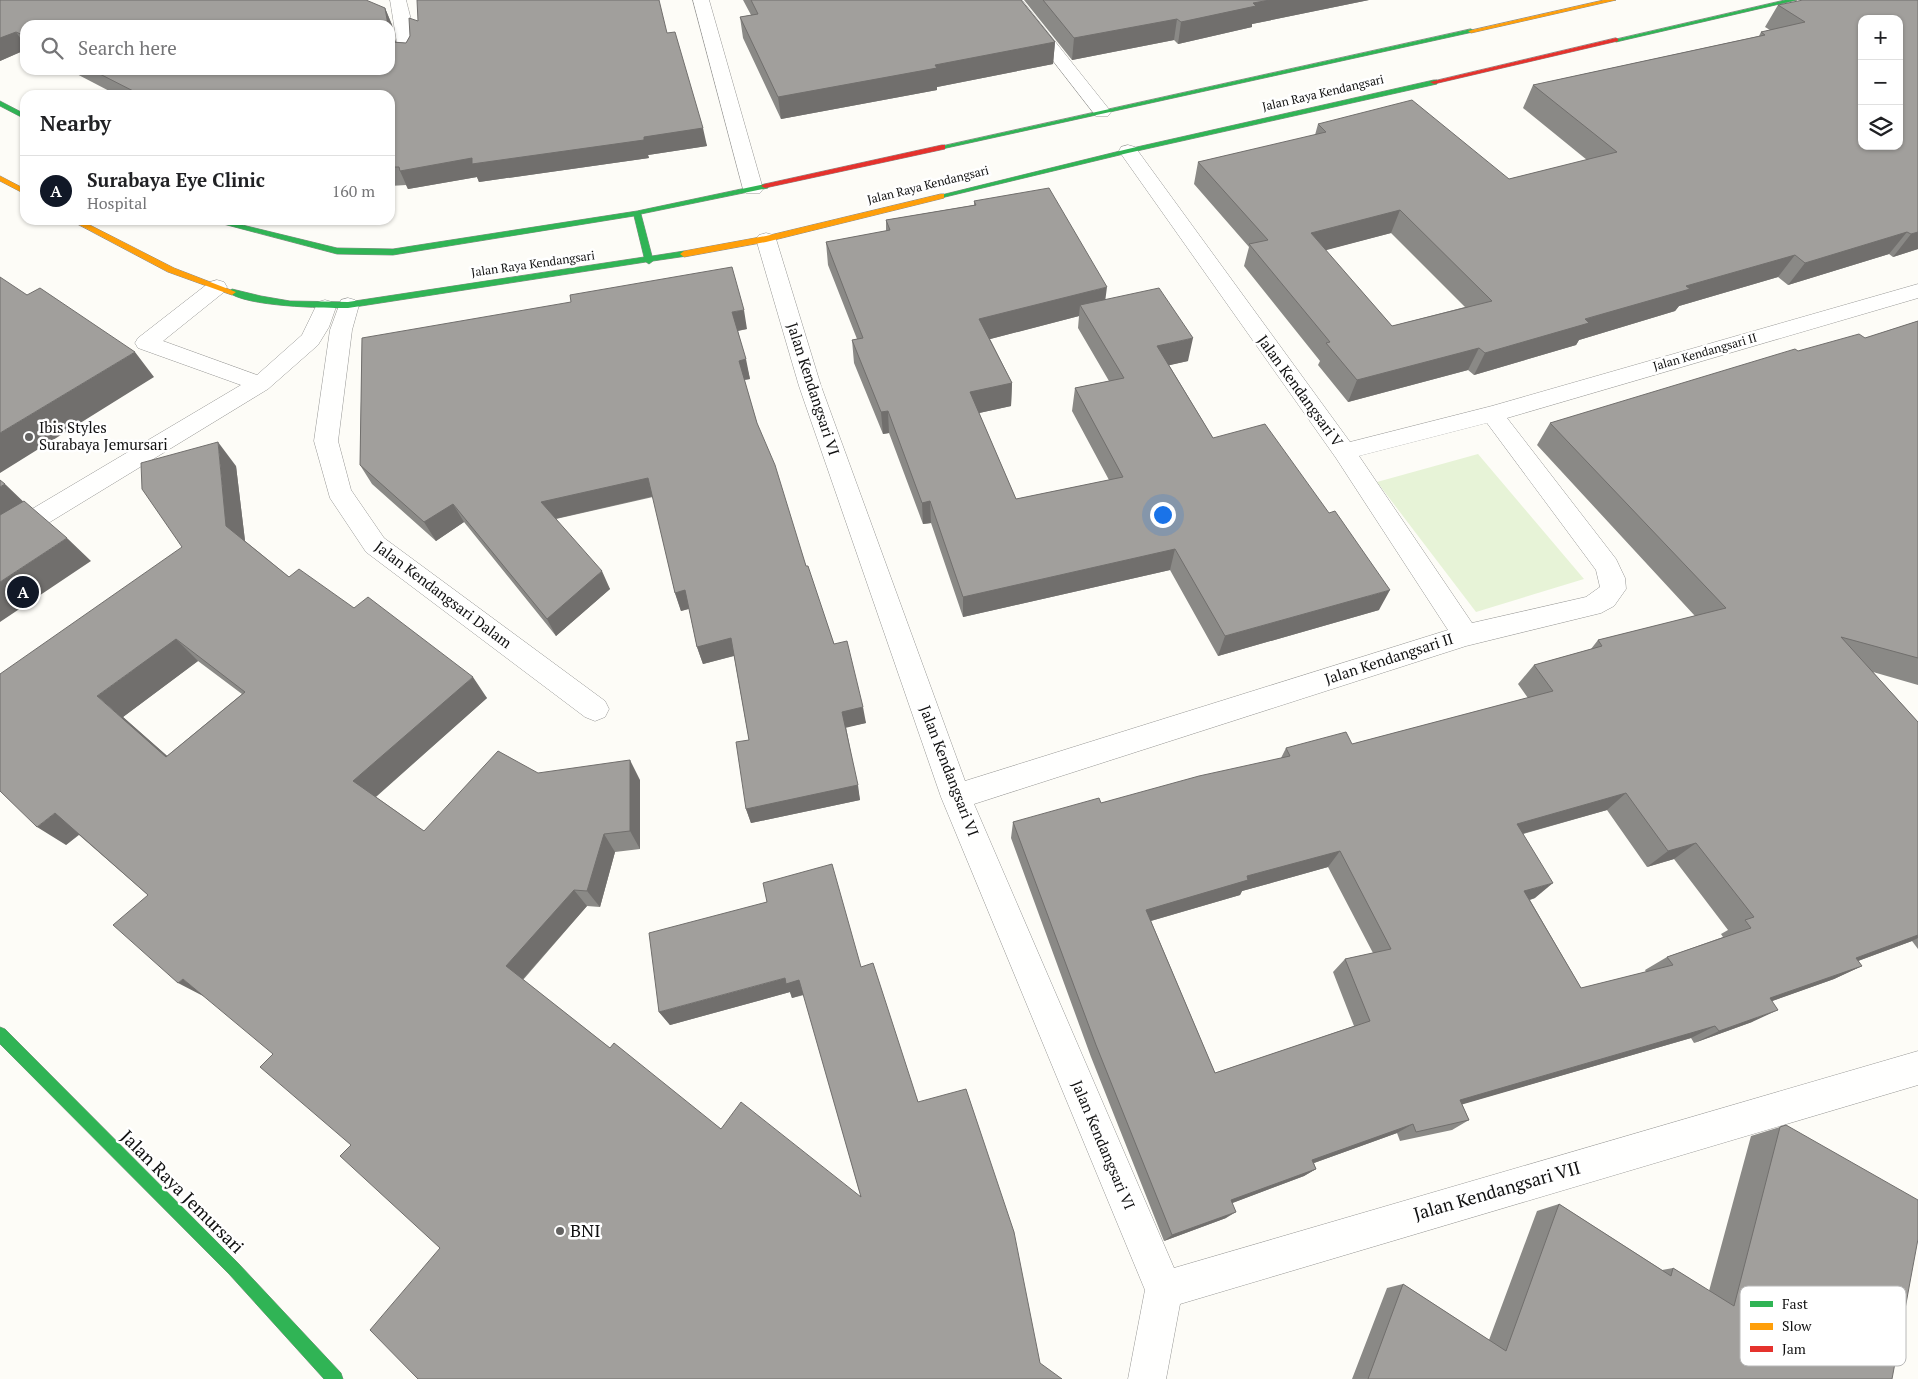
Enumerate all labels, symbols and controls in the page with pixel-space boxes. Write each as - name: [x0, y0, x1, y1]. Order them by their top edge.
- map controls: [1858, 15, 1903, 150]
- button: +: [1858, 15, 1903, 60]
- search box: [20, 20, 395, 75]
- icon: search: [38, 34, 66, 62]
- text: Search here: [78, 35, 177, 60]
- button: −: [1858, 60, 1903, 105]
- street label: Jalan Raya Kendangsari: [1261, 71, 1386, 114]
- button: layers: [1858, 105, 1903, 150]
- text: Nearby: [40, 109, 111, 137]
- street label: Jalan Raya Kendangsari: [866, 162, 991, 207]
- text: Surabaya Eye Clinic: [87, 167, 265, 192]
- text: A: [50, 180, 62, 202]
- text: 160 m: [332, 180, 375, 202]
- text: Hospital: [87, 192, 147, 214]
- street label: Jalan Raya Kendangsari: [470, 247, 596, 280]
- street label: Jalan Kendangsari VI: [783, 320, 845, 458]
- street label: Jalan Kendangsari II: [1651, 330, 1758, 374]
- street label: Jalan Kendangsari V: [1254, 331, 1349, 451]
- place label: Ibis Styles Surabaya Jemursari: [39, 417, 168, 454]
- marker: Ibis Styles Surabaya Jemursari: [23, 431, 35, 443]
- your location: [1150, 502, 1176, 528]
- street label: Jalan Kendangsari Dalam: [371, 536, 516, 652]
- pin: A: [7, 573, 39, 611]
- street label: Jalan Kendangsari II: [1322, 628, 1456, 688]
- street label: Jalan Kendangsari VI: [916, 702, 984, 839]
- street label: Jalan Kendangsari VI: [1068, 1077, 1140, 1212]
- street label: Jalan Raya Jemursari: [116, 1124, 250, 1258]
- street label: Jalan Kendangsari VII: [1410, 1155, 1583, 1225]
- place label: BNI: [570, 1218, 601, 1242]
- marker: BNI: [554, 1225, 566, 1237]
- legend: [1740, 1286, 1906, 1366]
- text: Fast: [1782, 1294, 1809, 1313]
- text: Slow: [1782, 1316, 1812, 1335]
- text: Jam: [1782, 1339, 1806, 1358]

